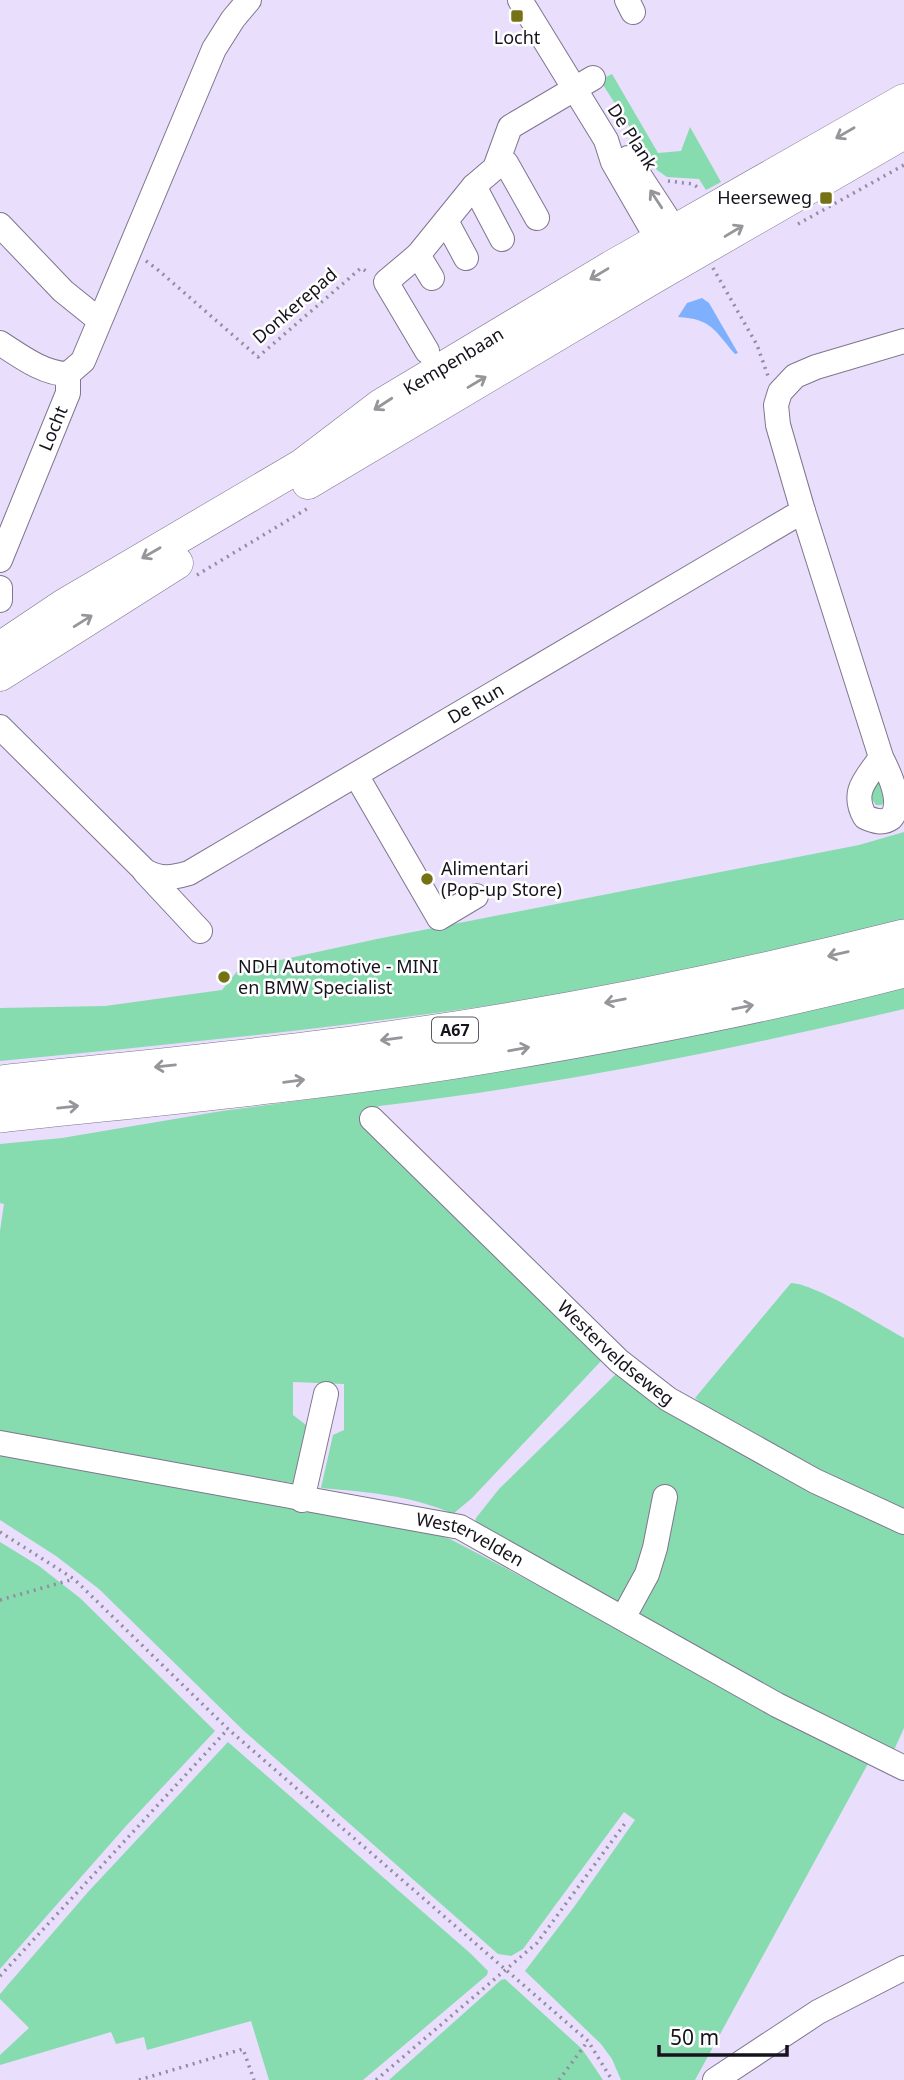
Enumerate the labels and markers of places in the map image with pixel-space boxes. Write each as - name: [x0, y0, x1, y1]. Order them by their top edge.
- marker: Locht: [509, 8, 525, 24]
- place label: Locht: [494, 25, 541, 49]
- place label: Heerseweg: [717, 185, 812, 209]
- marker: Heerseweg: [818, 190, 834, 206]
- place label: Alimentari (Pop-up Store): [441, 856, 562, 901]
- marker: Alimentari (Pop-up Store): [419, 871, 435, 887]
- place label: NDH Automotive - MINI en BMW Specialist: [238, 954, 438, 999]
- marker: NDH Automotive - MINI en BMW Specialist: [216, 969, 232, 985]

